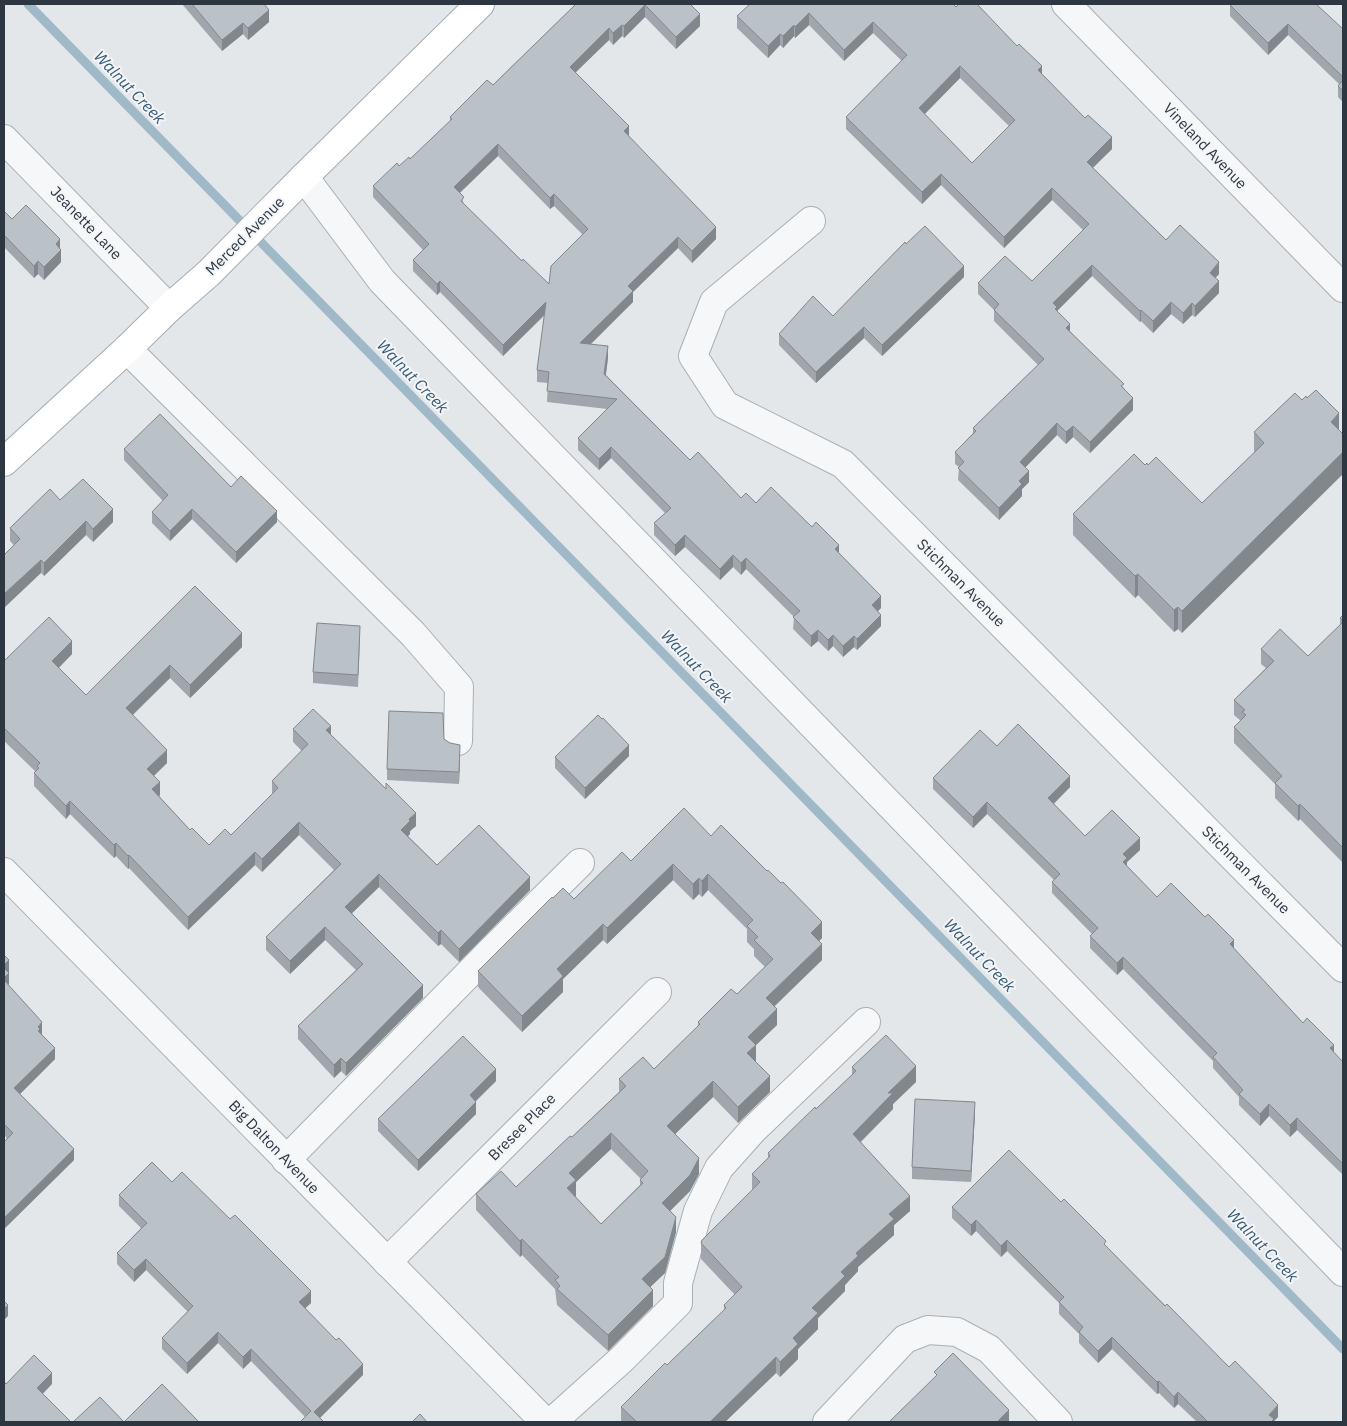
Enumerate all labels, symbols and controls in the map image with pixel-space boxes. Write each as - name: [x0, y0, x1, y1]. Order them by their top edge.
- water label: Walnut Creek: [90, 46, 170, 128]
- street label: Vineland Avenue: [1159, 99, 1251, 193]
- street label: Jeanette Lane: [47, 182, 126, 263]
- street label: Merced Avenue: [201, 192, 288, 279]
- water label: Walnut Creek: [373, 335, 453, 417]
- street label: Stichman Avenue: [913, 535, 1009, 631]
- water label: Walnut Creek: [657, 625, 737, 707]
- street label: Stichman Avenue: [1198, 822, 1294, 918]
- water label: Walnut Creek: [940, 914, 1020, 996]
- street label: Bresee Place: [484, 1089, 559, 1164]
- street label: Big Dalton Avenue: [225, 1096, 324, 1197]
- water label: Walnut Creek: [1223, 1204, 1303, 1286]

